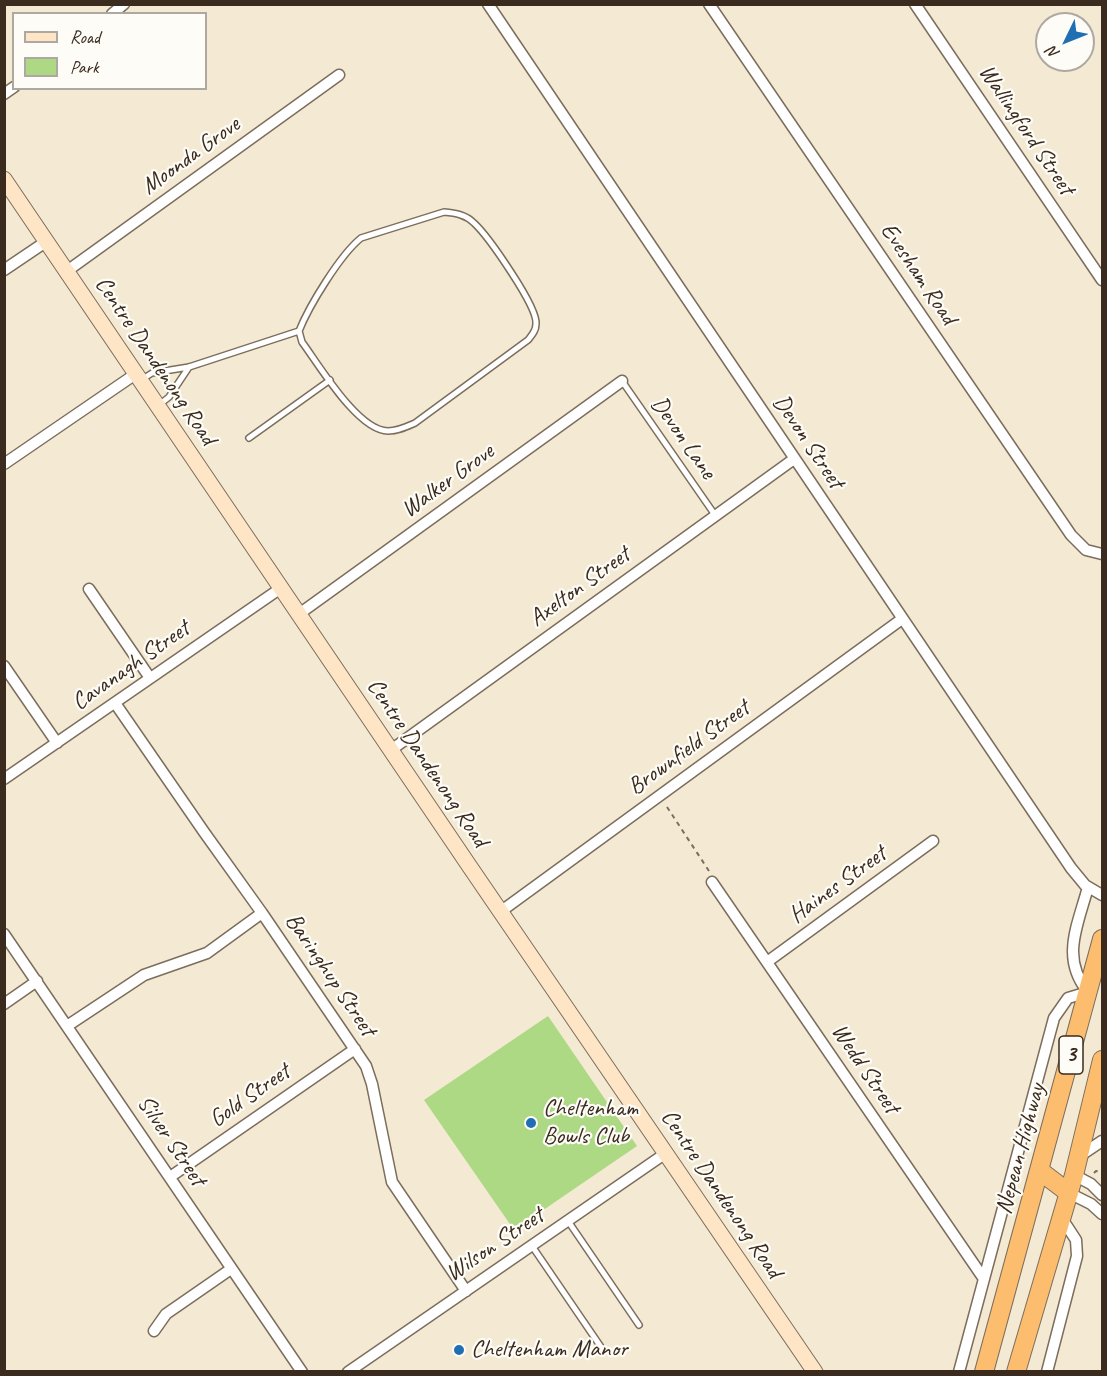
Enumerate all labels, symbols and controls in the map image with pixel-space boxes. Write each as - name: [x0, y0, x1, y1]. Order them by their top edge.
- legend: [12, 12, 207, 90]
- north arrow: [1035, 12, 1095, 72]
- text: Road: [70, 26, 100, 48]
- text: N: [1043, 42, 1064, 63]
- text: Park: [70, 56, 99, 78]
- street label: Wallingford Street: [972, 59, 1080, 201]
- street label: Moonda Grove: [136, 111, 246, 201]
- street label: Evesham Road: [874, 218, 962, 330]
- street label: Centre Dandenong Road: [88, 271, 222, 451]
- street label: Devon Street: [766, 390, 850, 494]
- street label: Devon Lane: [644, 391, 722, 485]
- street label: Walker Grove: [396, 438, 500, 524]
- street label: Axelton Street: [524, 541, 636, 633]
- street label: Cavanagh Street: [67, 615, 195, 717]
- street label: Centre Dandenong Road: [360, 673, 494, 853]
- street label: Brownfield Street: [623, 694, 755, 802]
- street label: Haines Street: [784, 840, 892, 930]
- street label: Baringhup Street: [278, 908, 382, 1042]
- street label: Wedd Street: [824, 1019, 906, 1119]
- road number: 3: [1059, 1036, 1083, 1074]
- street label: Gold Street: [204, 1058, 296, 1134]
- street label: Nepean Highway: [990, 1081, 1052, 1217]
- street label: Silver Street: [130, 1090, 212, 1192]
- place label: Cheltenham Bowls Club: [543, 1095, 638, 1151]
- street label: Centre Dandenong Road: [654, 1104, 788, 1284]
- marker: Cheltenham Bowls Club: [524, 1116, 538, 1130]
- street label: Wilson Street: [440, 1202, 550, 1288]
- place label: Cheltenham Manor: [471, 1336, 628, 1364]
- marker: Cheltenham Manor: [452, 1343, 466, 1357]

